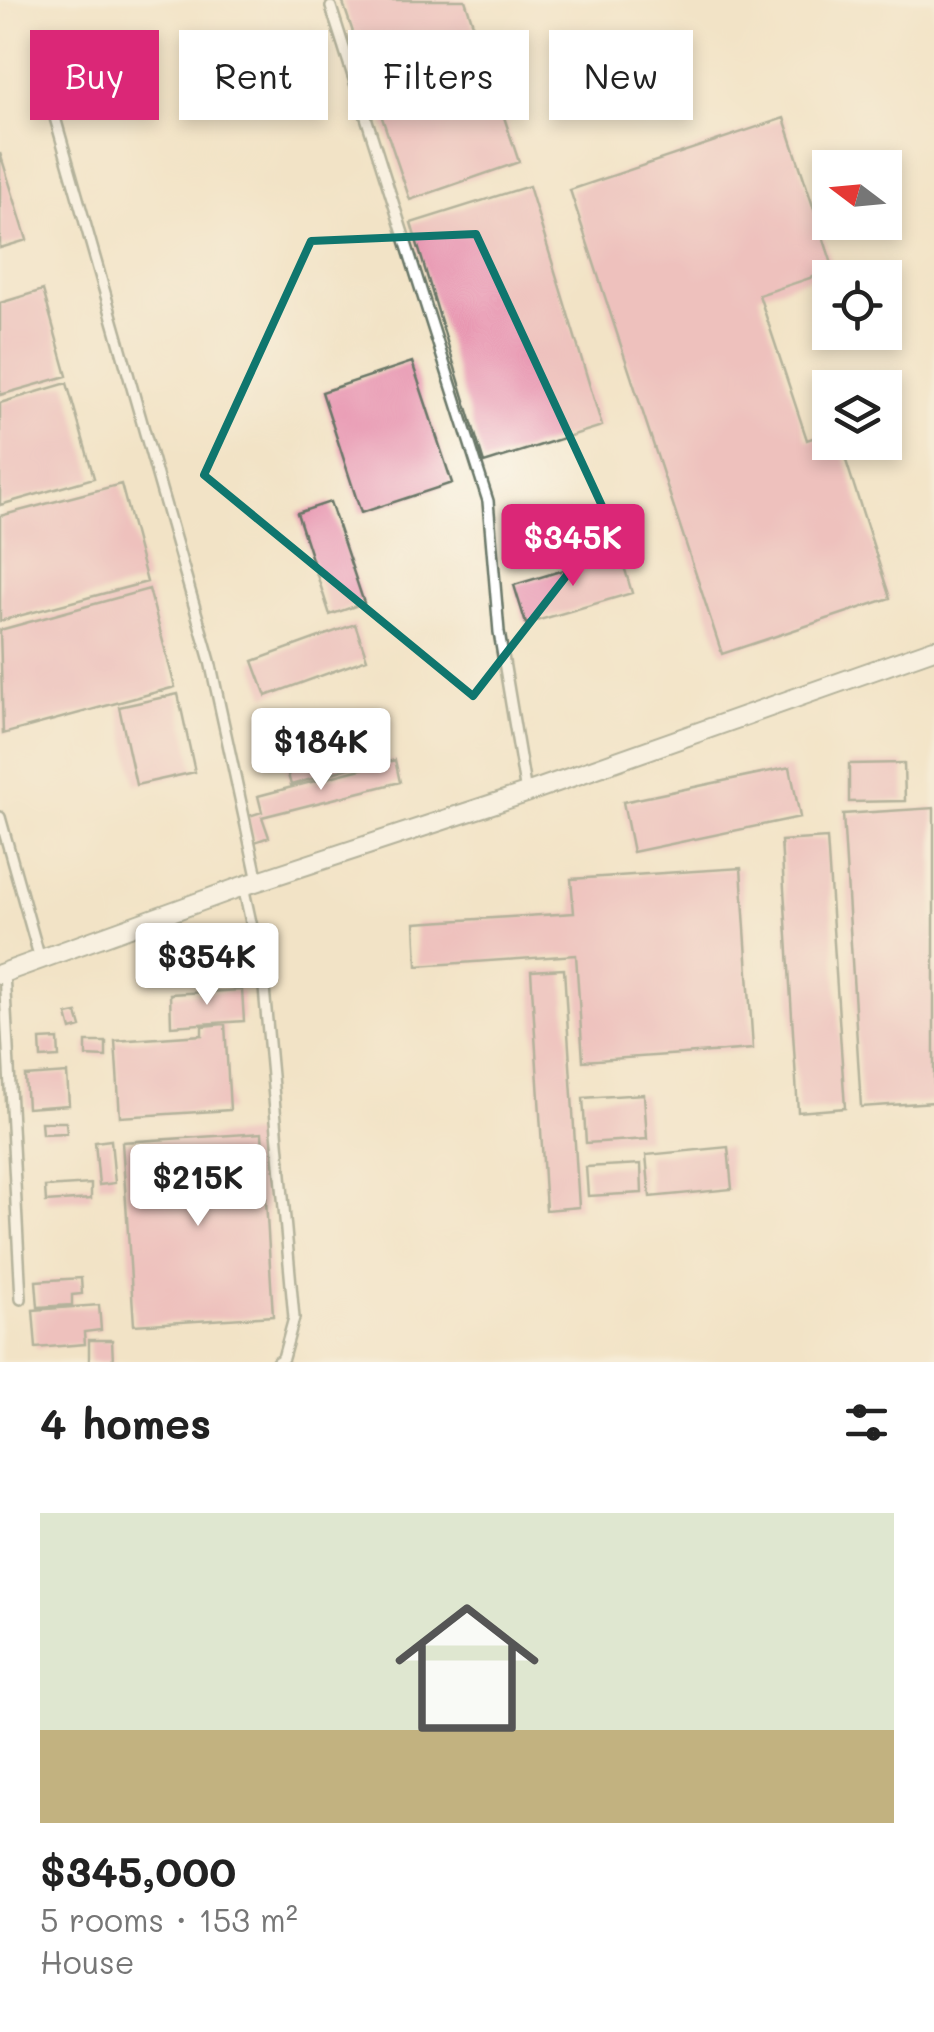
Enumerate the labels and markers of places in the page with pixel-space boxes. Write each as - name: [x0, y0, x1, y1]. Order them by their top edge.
- pin: $345K: [503, 504, 643, 589]
- pin: $184K: [251, 708, 391, 793]
- pin: $354K: [137, 923, 277, 1008]
- pin: $215K: [128, 1144, 268, 1229]

